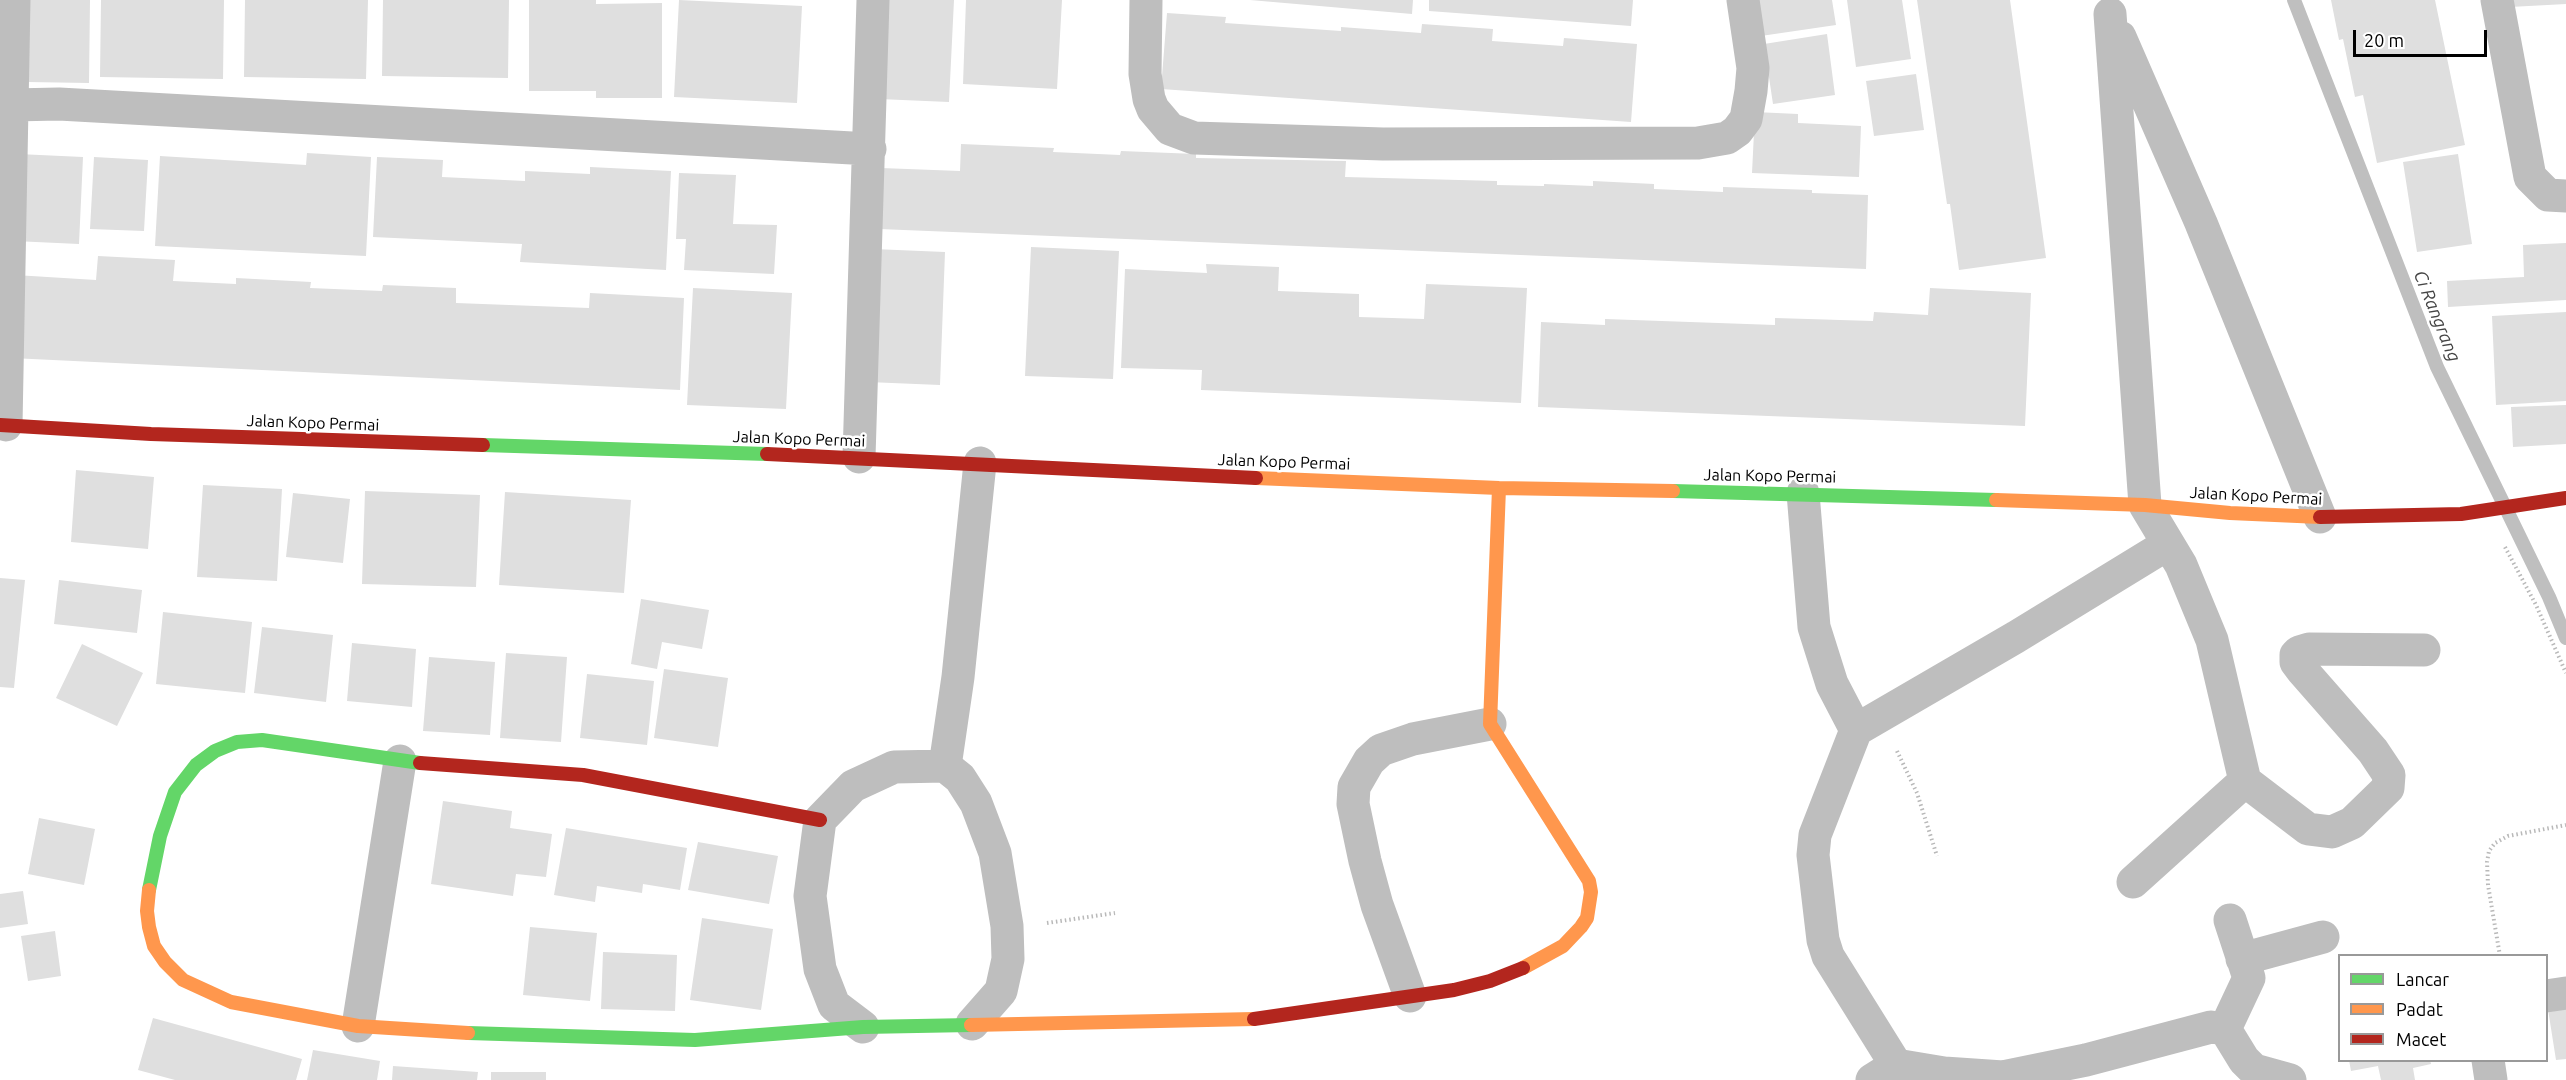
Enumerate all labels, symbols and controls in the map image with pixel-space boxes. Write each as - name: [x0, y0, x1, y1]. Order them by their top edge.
- scale bar: [2356, 18, 2490, 56]
- text: 20 m: [2364, 30, 2404, 50]
- water label: Ci Rangrang: [2409, 267, 2465, 365]
- street label: Jalan Kopo Permai: [246, 411, 380, 435]
- street label: Jalan Kopo Permai: [732, 427, 866, 451]
- street label: Jalan Kopo Permai: [1217, 450, 1351, 474]
- street label: Jalan Kopo Permai: [1703, 465, 1837, 487]
- street label: Jalan Kopo Permai: [2189, 483, 2323, 509]
- legend: [2338, 954, 2548, 1062]
- text: Lancar: [2396, 969, 2449, 989]
- text: Padat: [2396, 999, 2443, 1019]
- text: Macet: [2396, 1029, 2446, 1049]

